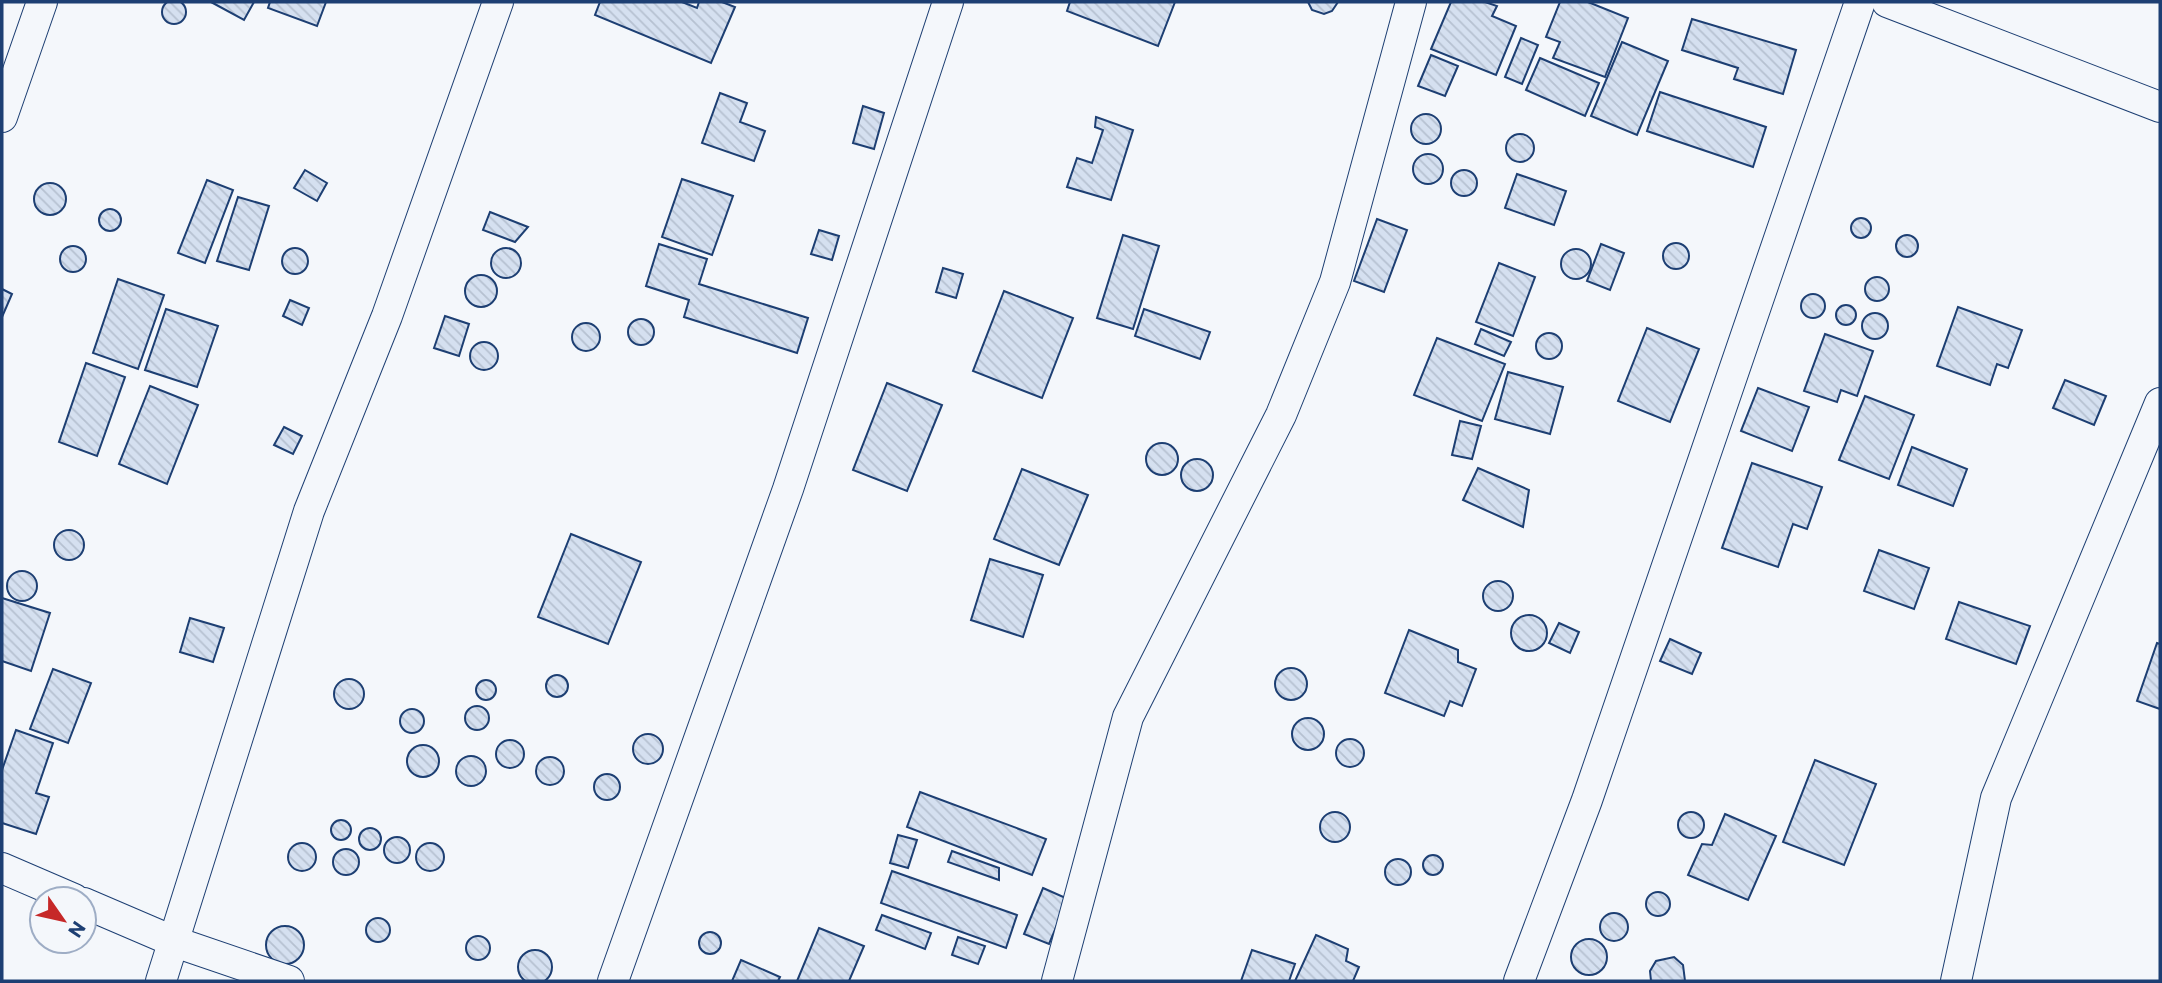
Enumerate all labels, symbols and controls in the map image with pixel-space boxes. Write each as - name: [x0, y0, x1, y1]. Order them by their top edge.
- north arrow: [28, 885, 98, 955]
- text: N: [64, 917, 91, 942]

